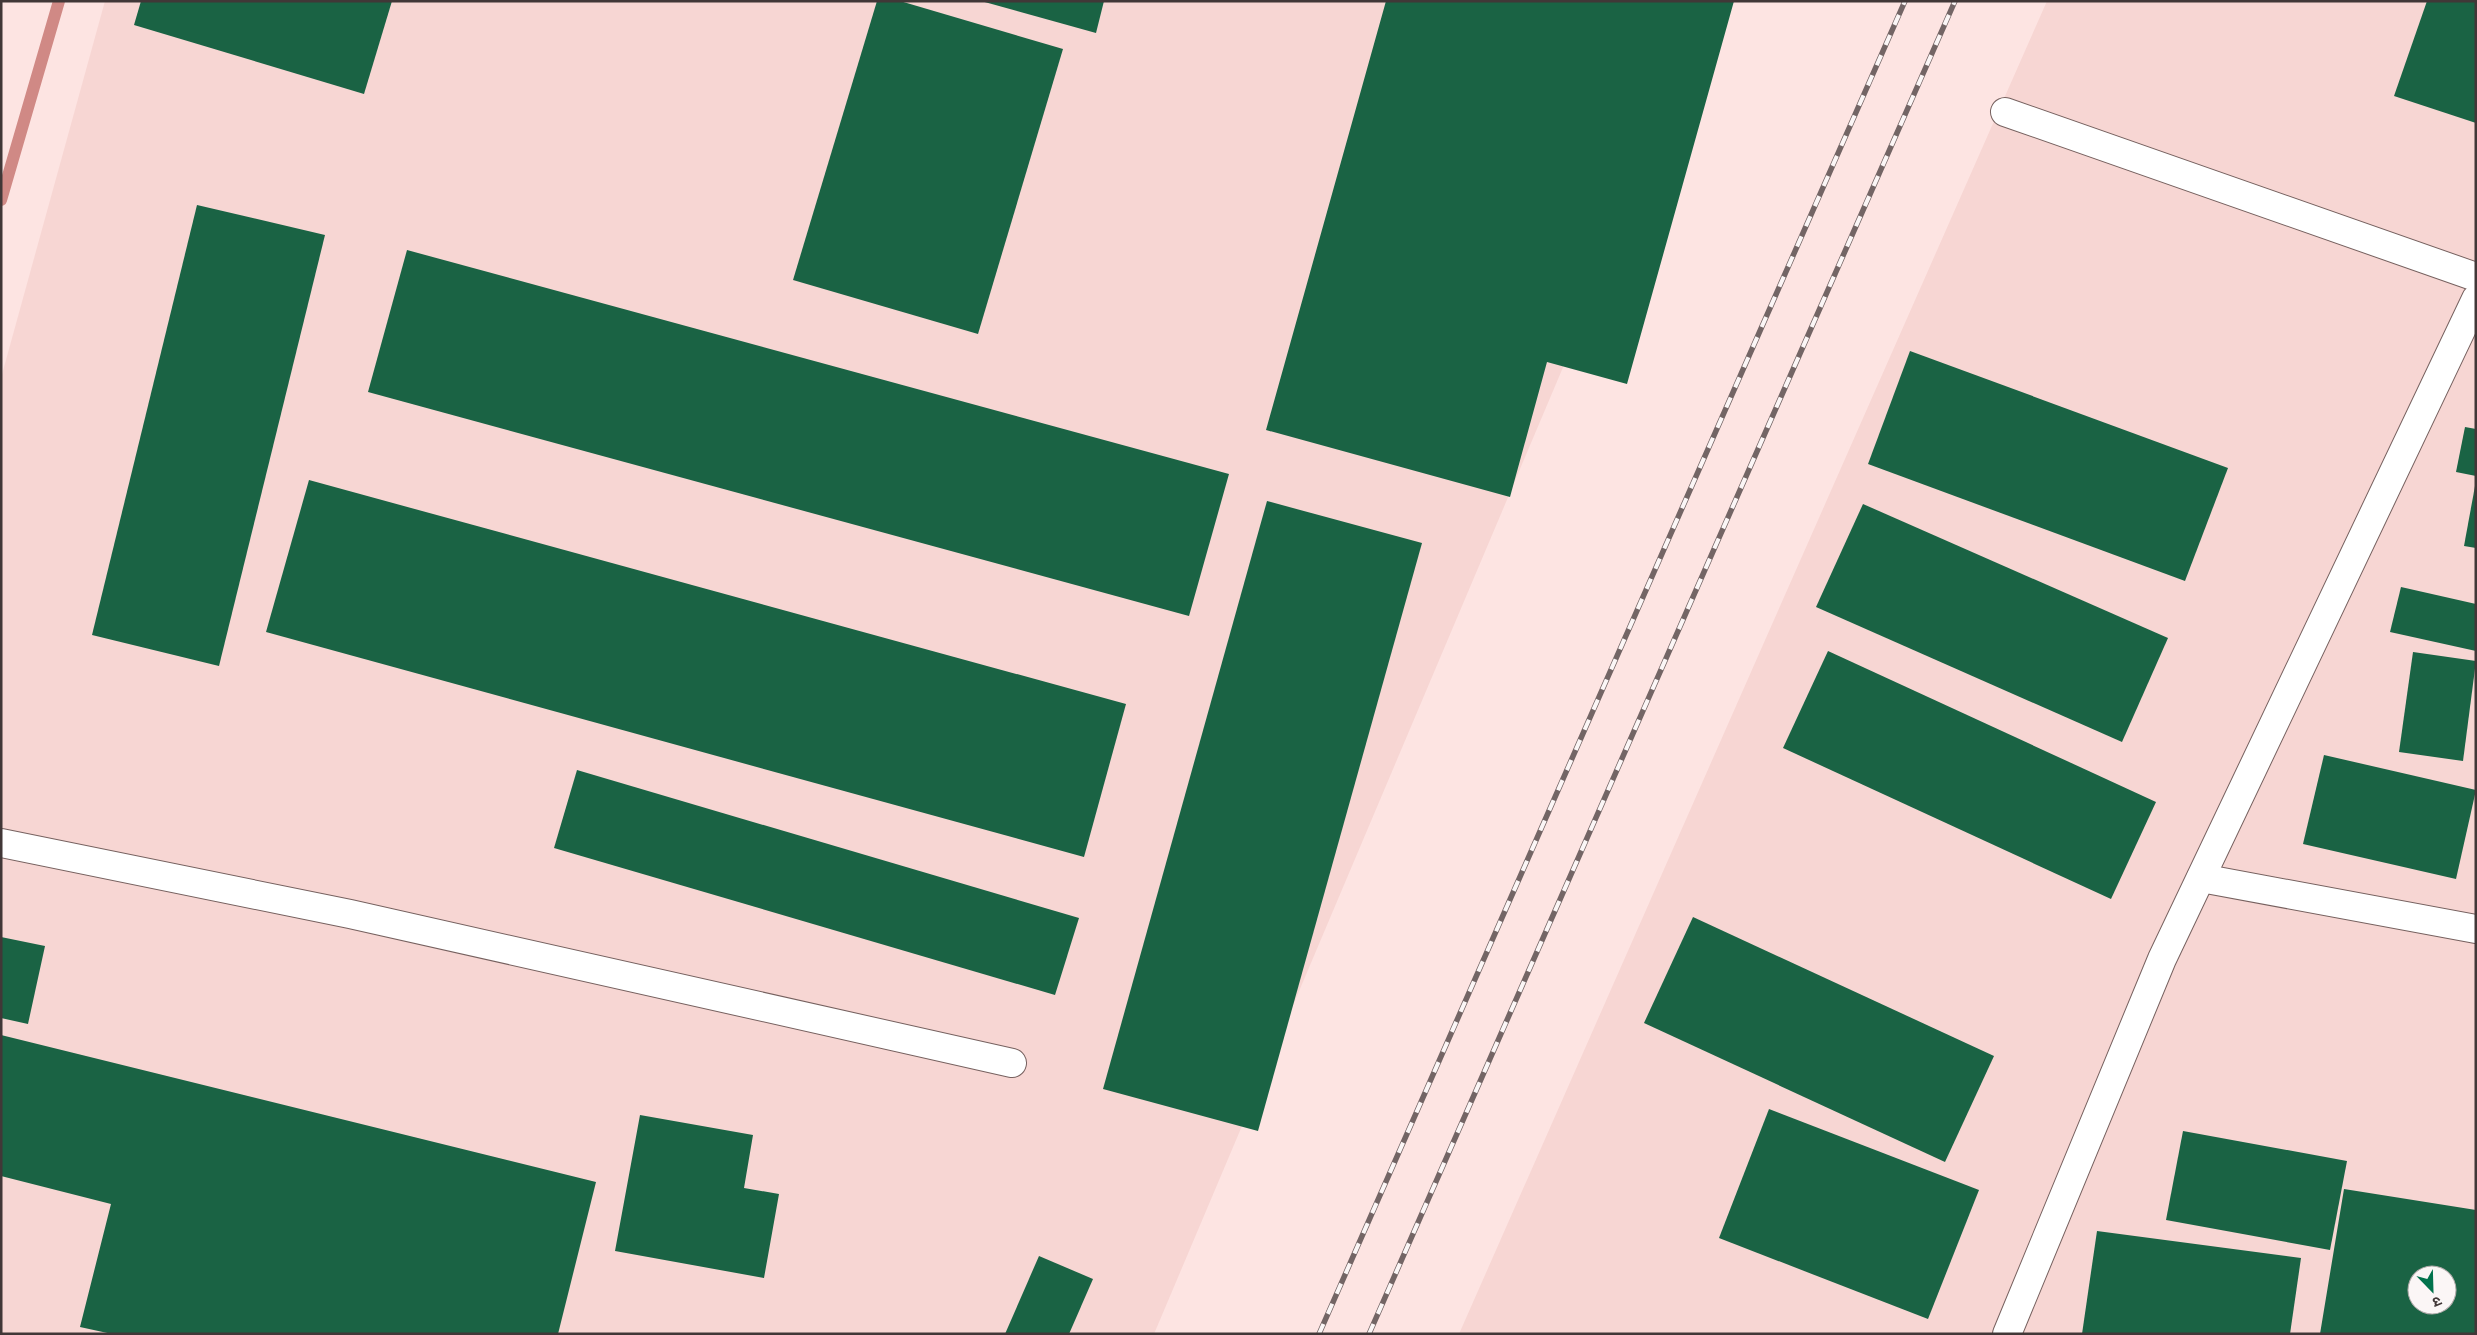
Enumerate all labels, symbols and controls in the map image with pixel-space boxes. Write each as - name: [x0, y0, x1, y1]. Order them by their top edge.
- north arrow: [2407, 1265, 2457, 1315]
- text: उ: [2429, 1292, 2444, 1311]

